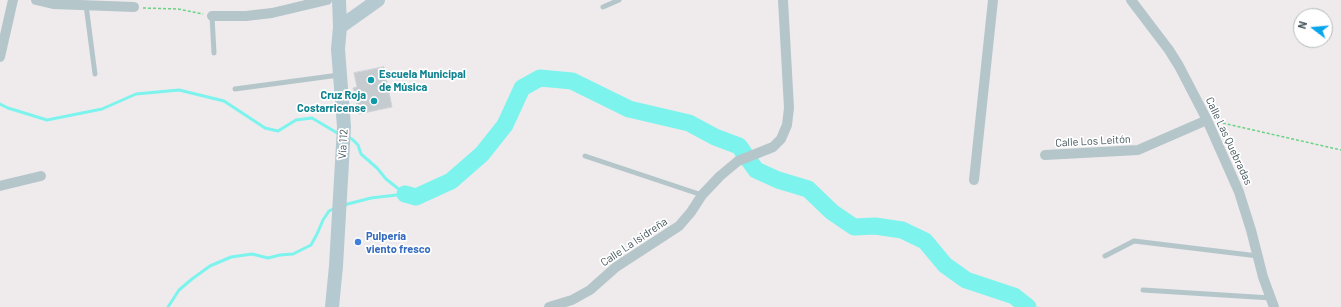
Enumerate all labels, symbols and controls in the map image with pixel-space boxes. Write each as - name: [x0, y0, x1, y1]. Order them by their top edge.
- north arrow: [1293, 8, 1333, 48]
- text: N: [1295, 20, 1309, 30]
- place label: Escuela Municipal de Música: [379, 67, 466, 93]
- marker: Escuela Municipal de Música: [366, 75, 376, 85]
- place label: Cruz Roja Costarricense: [297, 88, 366, 114]
- street label: Calle Las Quebradas: [1203, 95, 1255, 187]
- marker: Cruz Roja Costarricense: [369, 96, 379, 106]
- street label: Vía 112: [336, 129, 350, 159]
- street label: Calle Los Leitón: [1055, 132, 1131, 150]
- street label: Calle La Isidreña: [598, 215, 670, 269]
- place label: Pulpería viento fresco: [366, 229, 431, 255]
- marker: Pulpería viento fresco: [353, 237, 363, 247]

